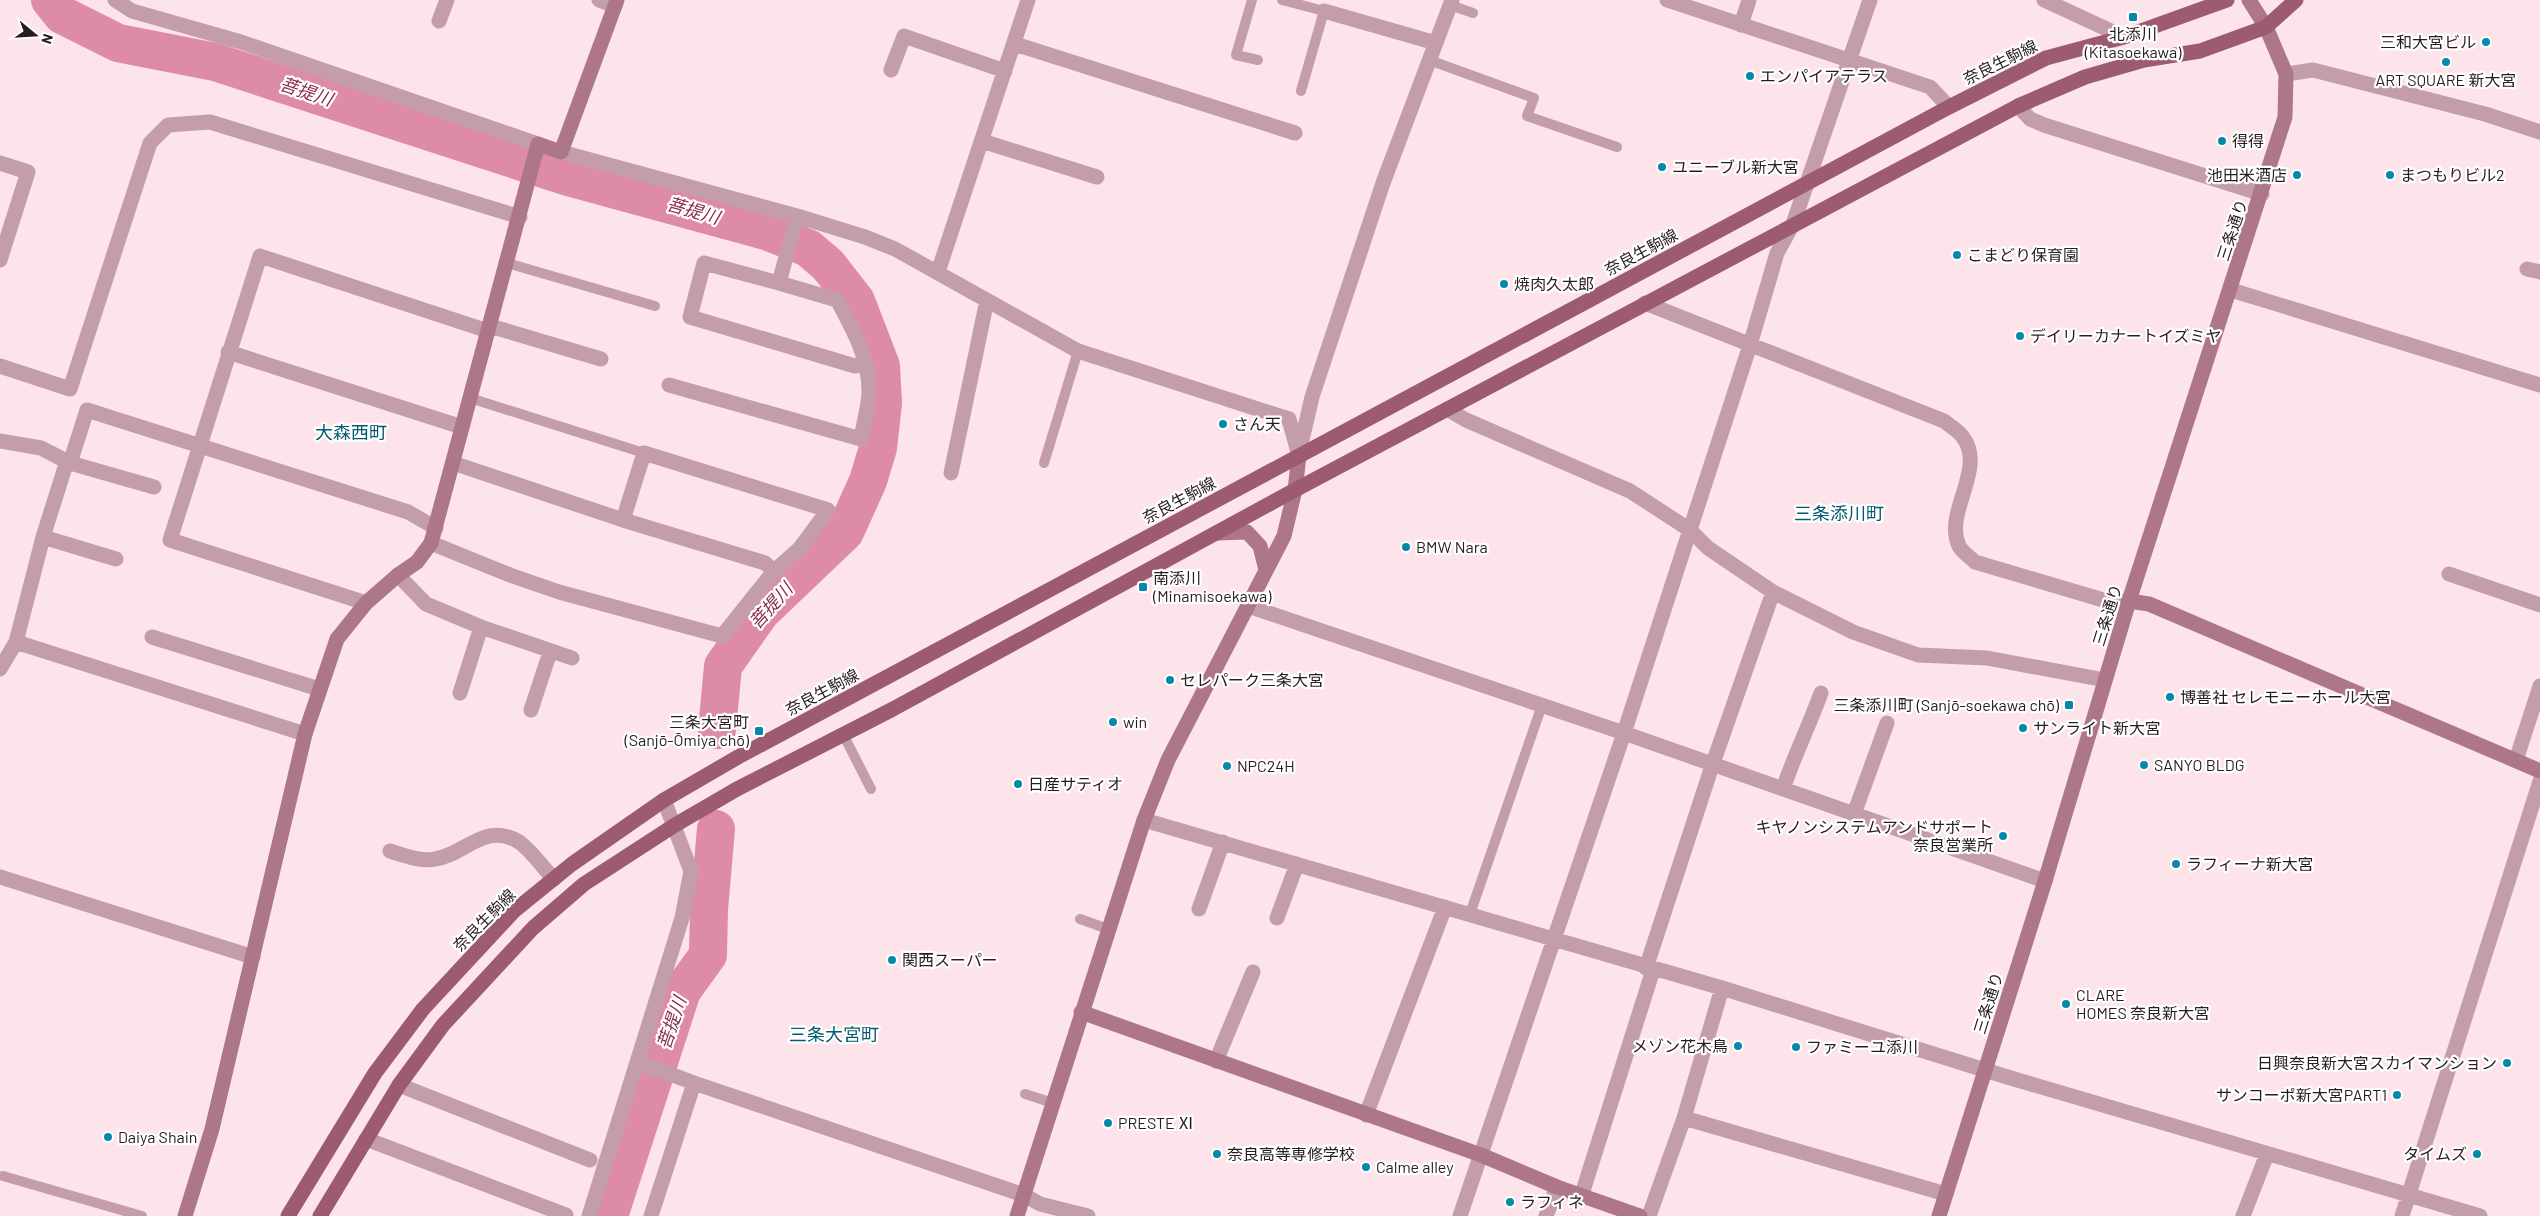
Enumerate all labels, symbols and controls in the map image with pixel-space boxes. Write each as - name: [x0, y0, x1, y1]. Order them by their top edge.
- north arrow: [10, 10, 60, 60]
- marker: 北添川 (Kitasoekawa): [2127, 11, 2139, 23]
- place label: 北添川 (Kitasoekawa): [2084, 24, 2182, 61]
- text: N: [38, 32, 57, 46]
- place label: 三和大宮ビル: [2380, 32, 2476, 51]
- street label: 奈良生駒線: [1960, 35, 2040, 88]
- marker: 三和大宮ビル: [2480, 36, 2492, 48]
- marker: ART SQUARE 新大宮: [2440, 56, 2452, 68]
- place label: エンパイアテラス: [1760, 66, 1888, 85]
- marker: エンパイアテラス: [1744, 70, 1756, 82]
- place label: ART SQUARE 新大宮: [2376, 70, 2516, 89]
- water label: 菩提川: [277, 72, 337, 110]
- place label: 得得: [2232, 131, 2264, 150]
- marker: 得得: [2216, 135, 2228, 147]
- place label: ユニーブル新大宮: [1672, 157, 1799, 176]
- marker: ユニーブル新大宮: [1656, 161, 1668, 173]
- place label: 池田米酒店: [2207, 165, 2287, 184]
- place label: まつもりビル2: [2400, 165, 2505, 184]
- marker: 池田米酒店: [2291, 169, 2303, 181]
- marker: まつもりビル2: [2384, 169, 2396, 181]
- water label: 菩提川: [664, 192, 724, 229]
- street label: 三条通り: [2213, 196, 2250, 263]
- street label: 奈良生駒線: [1601, 224, 1681, 279]
- place label: こまどり保育園: [1967, 245, 2079, 264]
- marker: こまどり保育園: [1951, 249, 1963, 261]
- place label: 焼肉久太郎: [1514, 274, 1594, 293]
- marker: 焼肉久太郎: [1498, 278, 1510, 290]
- place label: デイリーカナートイズミヤ: [2030, 326, 2222, 345]
- marker: デイリーカナートイズミヤ: [2014, 330, 2026, 342]
- place label: さん天: [1233, 414, 1281, 433]
- marker: さん天: [1217, 418, 1229, 430]
- district label: 大森西町: [315, 421, 387, 443]
- street label: 奈良生駒線: [1139, 472, 1219, 527]
- district label: 三条添川町: [1794, 502, 1884, 524]
- place label: BMW Nara: [1416, 537, 1488, 556]
- marker: BMW Nara: [1400, 541, 1412, 553]
- place label: 南添川 (Minamisoekawa): [1152, 568, 1272, 605]
- water label: 菩提川: [744, 576, 798, 633]
- marker: 南添川 (Minamisoekawa): [1137, 581, 1149, 593]
- street label: 三条通り: [2088, 581, 2125, 648]
- street label: 奈良生駒線: [782, 664, 862, 719]
- place label: セレパーク三条大宮: [1180, 670, 1324, 689]
- marker: セレパーク三条大宮: [1164, 674, 1176, 686]
- place label: 博善社 セレモニーホール大宮: [2180, 687, 2391, 706]
- marker: 博善社 セレモニーホール大宮: [2164, 691, 2176, 703]
- place label: 三条添川町 (Sanjō-soekawa chō): [1833, 695, 2060, 714]
- marker: 三条添川町 (Sanjō-soekawa chō): [2063, 699, 2075, 711]
- place label: 三条大宮町 (Sanjō-Ōmiya chō): [623, 712, 750, 749]
- place label: win: [1123, 712, 1147, 731]
- marker: win: [1107, 716, 1119, 728]
- place label: サンライト新大宮: [2033, 718, 2161, 737]
- marker: サンライト新大宮: [2017, 722, 2029, 734]
- marker: 三条大宮町 (Sanjō-Ōmiya chō): [753, 725, 765, 737]
- place label: SANYO BLDG: [2154, 755, 2244, 774]
- place label: NPC24H: [1237, 756, 1295, 775]
- marker: SANYO BLDG: [2138, 759, 2150, 771]
- marker: NPC24H: [1221, 760, 1233, 772]
- place label: 日産サティオ: [1028, 774, 1123, 793]
- marker: 日産サティオ: [1012, 778, 1024, 790]
- place label: キヤノンシステムアンドサポート 奈良営業所: [1755, 817, 1993, 854]
- marker: キヤノンシステムアンドサポート 奈良営業所: [1997, 830, 2009, 842]
- place label: ラフィーナ新大宮: [2186, 854, 2314, 873]
- marker: ラフィーナ新大宮: [2170, 858, 2182, 870]
- street label: 奈良生駒線: [449, 885, 519, 955]
- place label: 関西スーパー: [902, 950, 998, 969]
- marker: 関西スーパー: [886, 954, 898, 966]
- street label: 三条通り: [1969, 969, 2006, 1036]
- place label: CLARE HOMES 奈良新大宮: [2076, 985, 2210, 1022]
- water label: 菩提川: [652, 992, 691, 1052]
- marker: CLARE HOMES 奈良新大宮: [2060, 998, 2072, 1010]
- district label: 三条大宮町: [789, 1023, 879, 1045]
- place label: メゾン花木鳥: [1632, 1036, 1728, 1055]
- place label: ファミーユ添川: [1806, 1037, 1918, 1056]
- marker: メゾン花木鳥: [1732, 1040, 1744, 1052]
- marker: ファミーユ添川: [1790, 1041, 1802, 1053]
- place label: 日興奈良新大宮スカイマンション: [2257, 1053, 2497, 1072]
- marker: 日興奈良新大宮スカイマンション: [2501, 1057, 2513, 1069]
- place label: サンコーポ新大宮PART1: [2216, 1085, 2387, 1104]
- marker: サンコーポ新大宮PART1: [2391, 1089, 2403, 1101]
- place label: PRESTE Ⅺ: [1118, 1113, 1194, 1132]
- marker: PRESTE Ⅺ: [1102, 1117, 1114, 1129]
- place label: Daiya Shain: [118, 1127, 197, 1146]
- marker: Daiya Shain: [102, 1131, 114, 1143]
- place label: 奈良高等専修学校: [1227, 1144, 1355, 1163]
- place label: タイムズ: [2403, 1144, 2467, 1163]
- marker: 奈良高等専修学校: [1211, 1148, 1223, 1160]
- marker: タイムズ: [2471, 1148, 2483, 1160]
- place label: Calme alley: [1376, 1157, 1454, 1176]
- marker: Calme alley: [1360, 1161, 1372, 1173]
- place label: ラフィネ: [1520, 1192, 1584, 1211]
- marker: ラフィネ: [1504, 1196, 1516, 1208]

